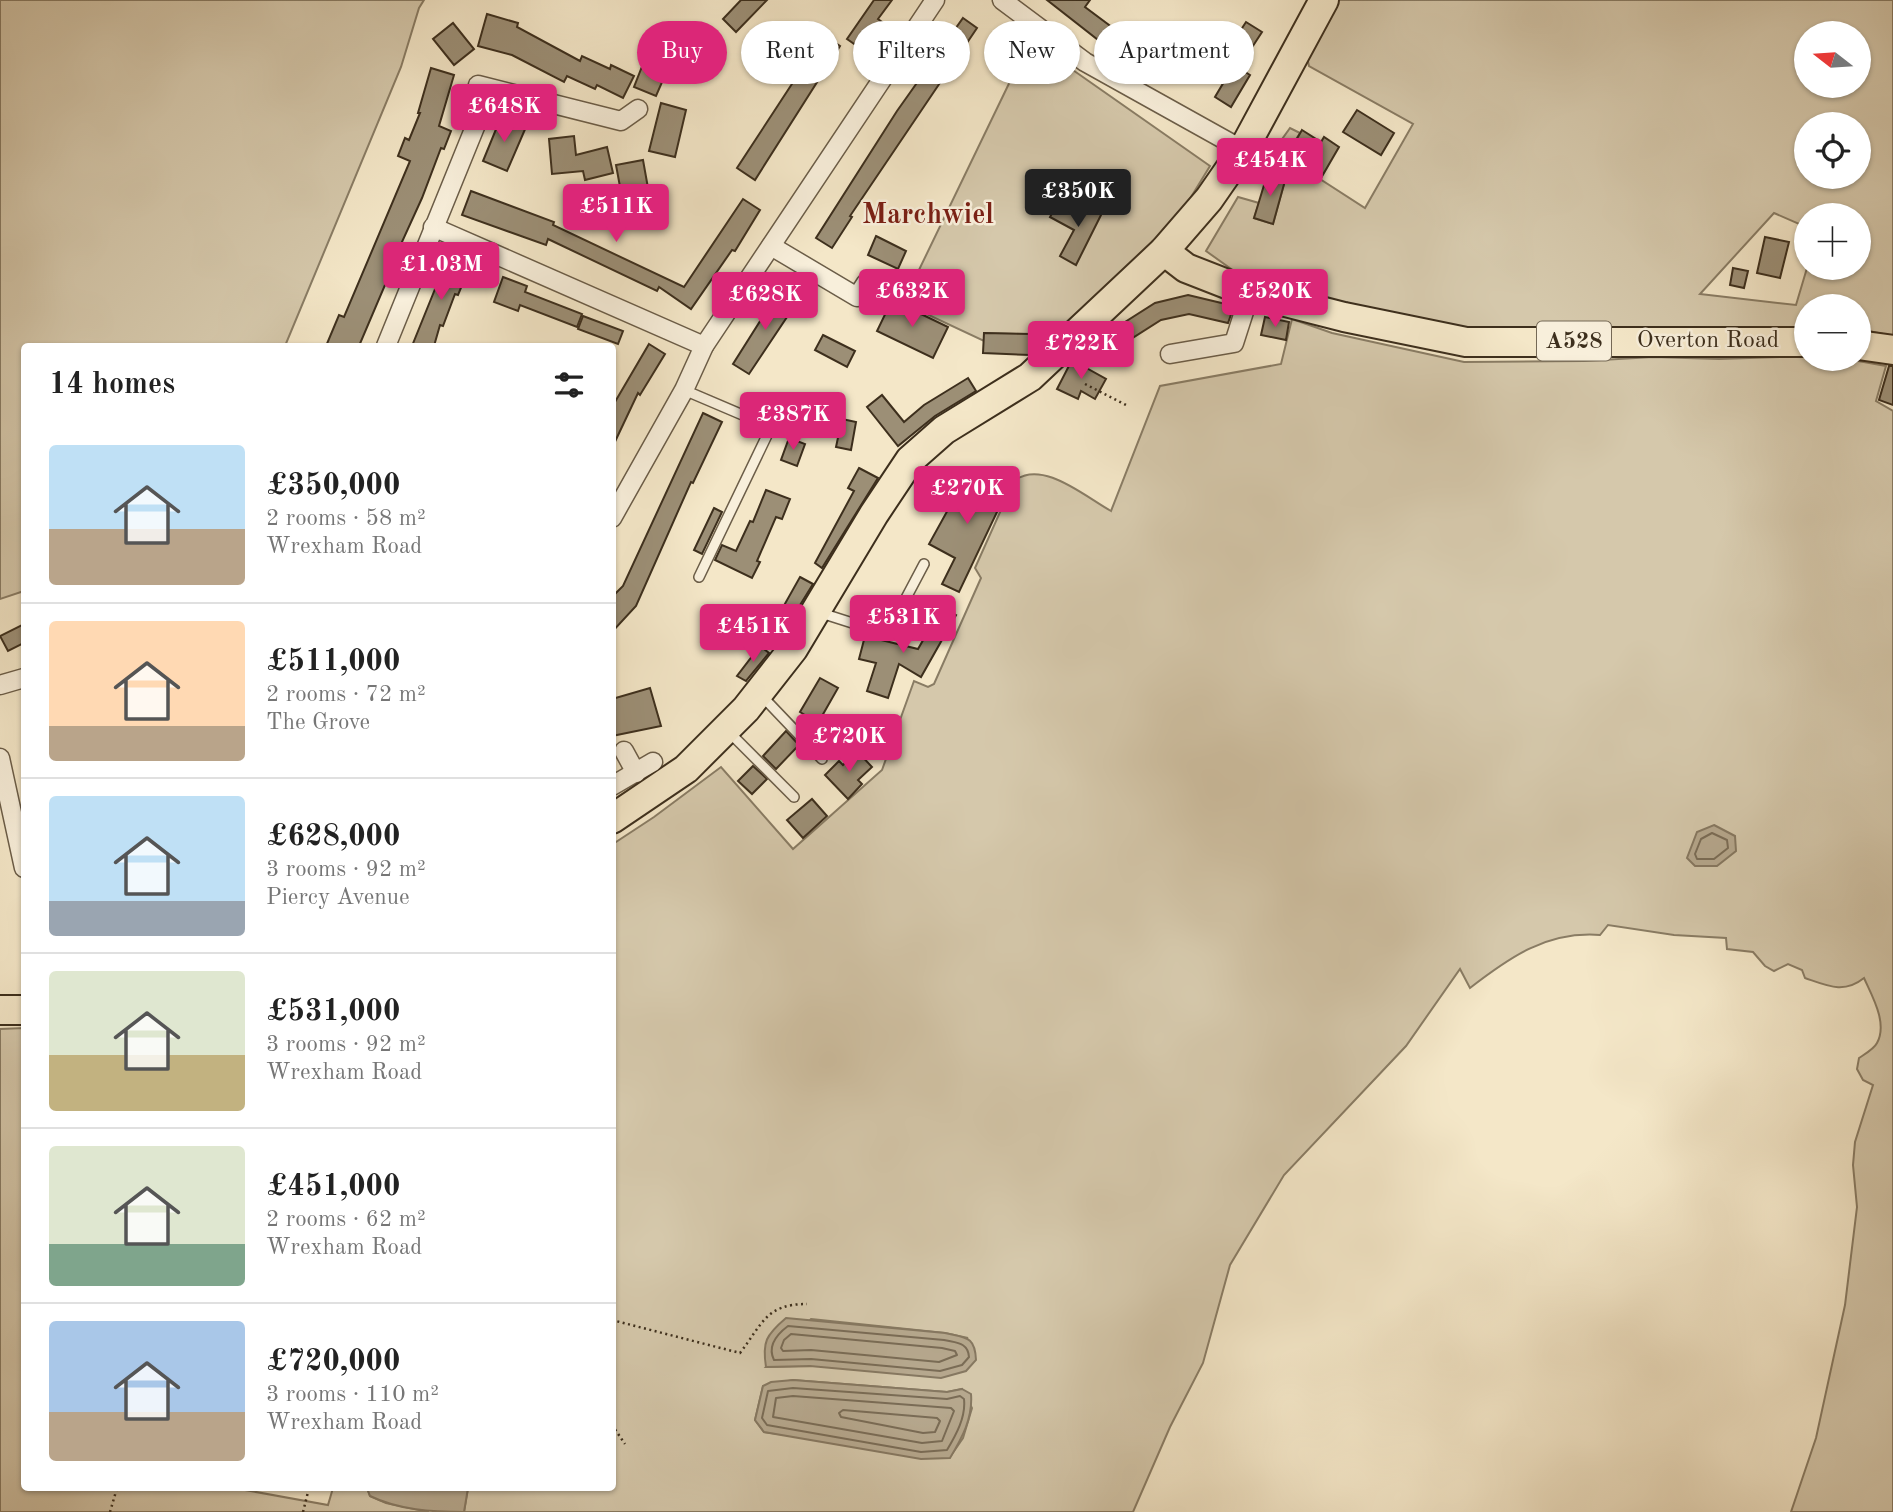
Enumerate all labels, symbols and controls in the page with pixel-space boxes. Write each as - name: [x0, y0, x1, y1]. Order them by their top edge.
- chip: Buy: [637, 21, 727, 84]
- chip: Rent: [741, 21, 839, 84]
- chip: Filters: [853, 21, 970, 84]
- chip: New: [984, 21, 1080, 84]
- chip: Apartment: [1094, 21, 1254, 84]
- north arrow: [1794, 21, 1871, 98]
- map controls: [1794, 21, 1871, 371]
- pin: £648K: [455, 85, 553, 144]
- text: £648K: [467, 95, 541, 118]
- button: locate: [1794, 112, 1871, 189]
- pin: £454K: [1221, 138, 1319, 198]
- text: £454K: [1233, 149, 1307, 172]
- pin: £350K: [1029, 170, 1127, 229]
- text: £350K: [1041, 180, 1115, 203]
- pin: £511K: [567, 184, 665, 244]
- text: £511K: [579, 195, 653, 218]
- district label: Marchwiel: [862, 202, 994, 230]
- button: +: [1794, 203, 1871, 280]
- pin: £1.03M: [384, 243, 498, 302]
- text: £1.03M: [399, 253, 483, 276]
- pin: £632K: [863, 270, 961, 329]
- pin: £520K: [1226, 270, 1324, 329]
- pin: £628K: [716, 272, 814, 332]
- text: £632K: [875, 280, 949, 303]
- text: £520K: [1238, 280, 1312, 303]
- text: £628K: [728, 283, 802, 306]
- button: −: [1794, 294, 1871, 371]
- pin: £722K: [1032, 322, 1130, 381]
- road number: A528: [1537, 322, 1611, 360]
- street label: Overton Road: [1637, 329, 1779, 353]
- text: £722K: [1044, 332, 1118, 355]
- icon: filters: [550, 366, 588, 404]
- text: 14 homes: [49, 370, 175, 400]
- pin: £387K: [744, 392, 842, 452]
- text: £387K: [756, 403, 830, 426]
- pin: £270K: [918, 466, 1016, 526]
- text: £350,000: [266, 471, 400, 501]
- icon: home: [105, 473, 189, 557]
- text: £270K: [930, 477, 1004, 500]
- text: 2 rooms · 58 m²: [266, 507, 426, 530]
- text: Wrexham Road: [266, 535, 422, 558]
- pin: £531K: [854, 596, 952, 655]
- pin: £451K: [704, 604, 802, 664]
- text: £531K: [866, 606, 940, 629]
- text: £451K: [716, 615, 790, 638]
- text: £511,000: [266, 647, 400, 677]
- icon: home: [105, 649, 189, 733]
- text: 2 rooms · 72 m²: [266, 683, 426, 706]
- text: The Grove: [266, 711, 370, 734]
- pin: £720K: [800, 714, 898, 774]
- text: £720K: [812, 725, 886, 748]
- text: £628,000: [266, 822, 400, 852]
- icon: home: [105, 824, 189, 908]
- text: 3 rooms · 92 m²: [266, 858, 426, 881]
- text: Piercy Avenue: [266, 886, 410, 909]
- text: £531,000: [266, 997, 400, 1027]
- icon: home: [105, 999, 189, 1083]
- text: 3 rooms · 92 m²: [266, 1033, 426, 1056]
- text: Wrexham Road: [266, 1061, 422, 1084]
- text: £451,000: [266, 1172, 400, 1202]
- icon: home: [105, 1174, 189, 1258]
- text: 2 rooms · 62 m²: [266, 1208, 426, 1231]
- text: Wrexham Road: [266, 1236, 422, 1259]
- text: £720,000: [266, 1347, 400, 1377]
- icon: home: [105, 1349, 189, 1433]
- text: 3 rooms · 110 m²: [266, 1383, 439, 1406]
- text: Wrexham Road: [266, 1411, 422, 1434]

